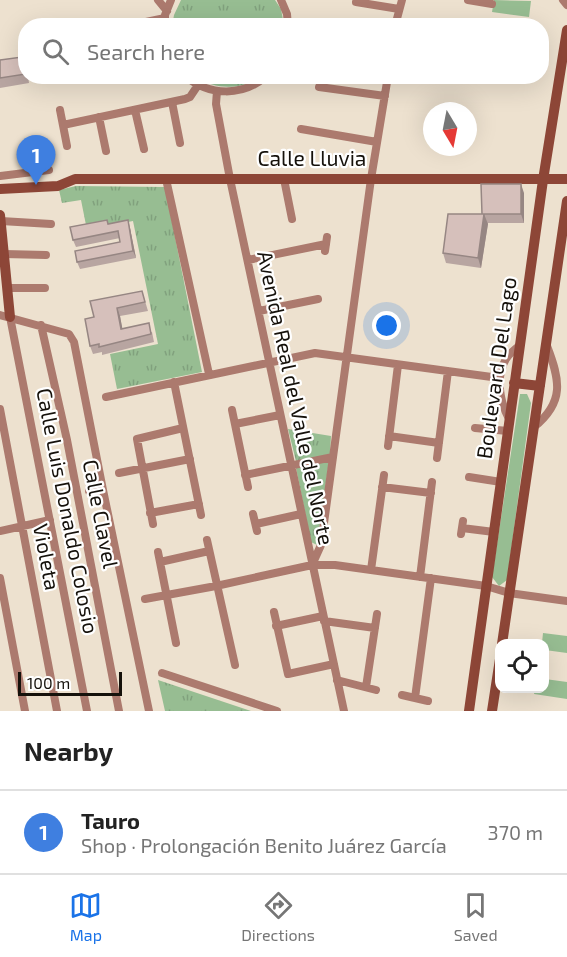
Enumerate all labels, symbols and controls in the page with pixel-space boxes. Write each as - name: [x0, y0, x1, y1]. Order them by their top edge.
- search box: [18, 18, 549, 84]
- icon: search: [39, 35, 72, 68]
- text: Search here: [87, 38, 205, 64]
- north arrow: [423, 102, 477, 156]
- pin: 1: [16, 136, 56, 185]
- street label: Calle Lluvia: [258, 145, 366, 170]
- street label: Avenida Real del Valle del Norte: [253, 248, 340, 547]
- street label: Boulevard Del Lago: [470, 275, 521, 460]
- your location: [372, 311, 401, 340]
- street label: Calle Luis Donaldo Colosio: [32, 386, 105, 636]
- street label: Calle Clavel: [79, 457, 124, 571]
- street label: Violeta: [29, 521, 66, 592]
- map controls: [495, 639, 549, 693]
- button: locate: [495, 639, 549, 693]
- scale bar: [18, 669, 122, 696]
- text: 100 m: [27, 673, 70, 692]
- text: Nearby: [24, 735, 113, 766]
- text: Tauro: [81, 807, 140, 833]
- text: 1: [39, 820, 48, 844]
- text: 370 m: [488, 820, 543, 844]
- text: Shop · Prolongación Benito Juárez García: [81, 833, 447, 857]
- tab: Map: [69, 889, 102, 944]
- tab: Directions: [241, 889, 315, 944]
- tab: Saved: [454, 889, 498, 944]

